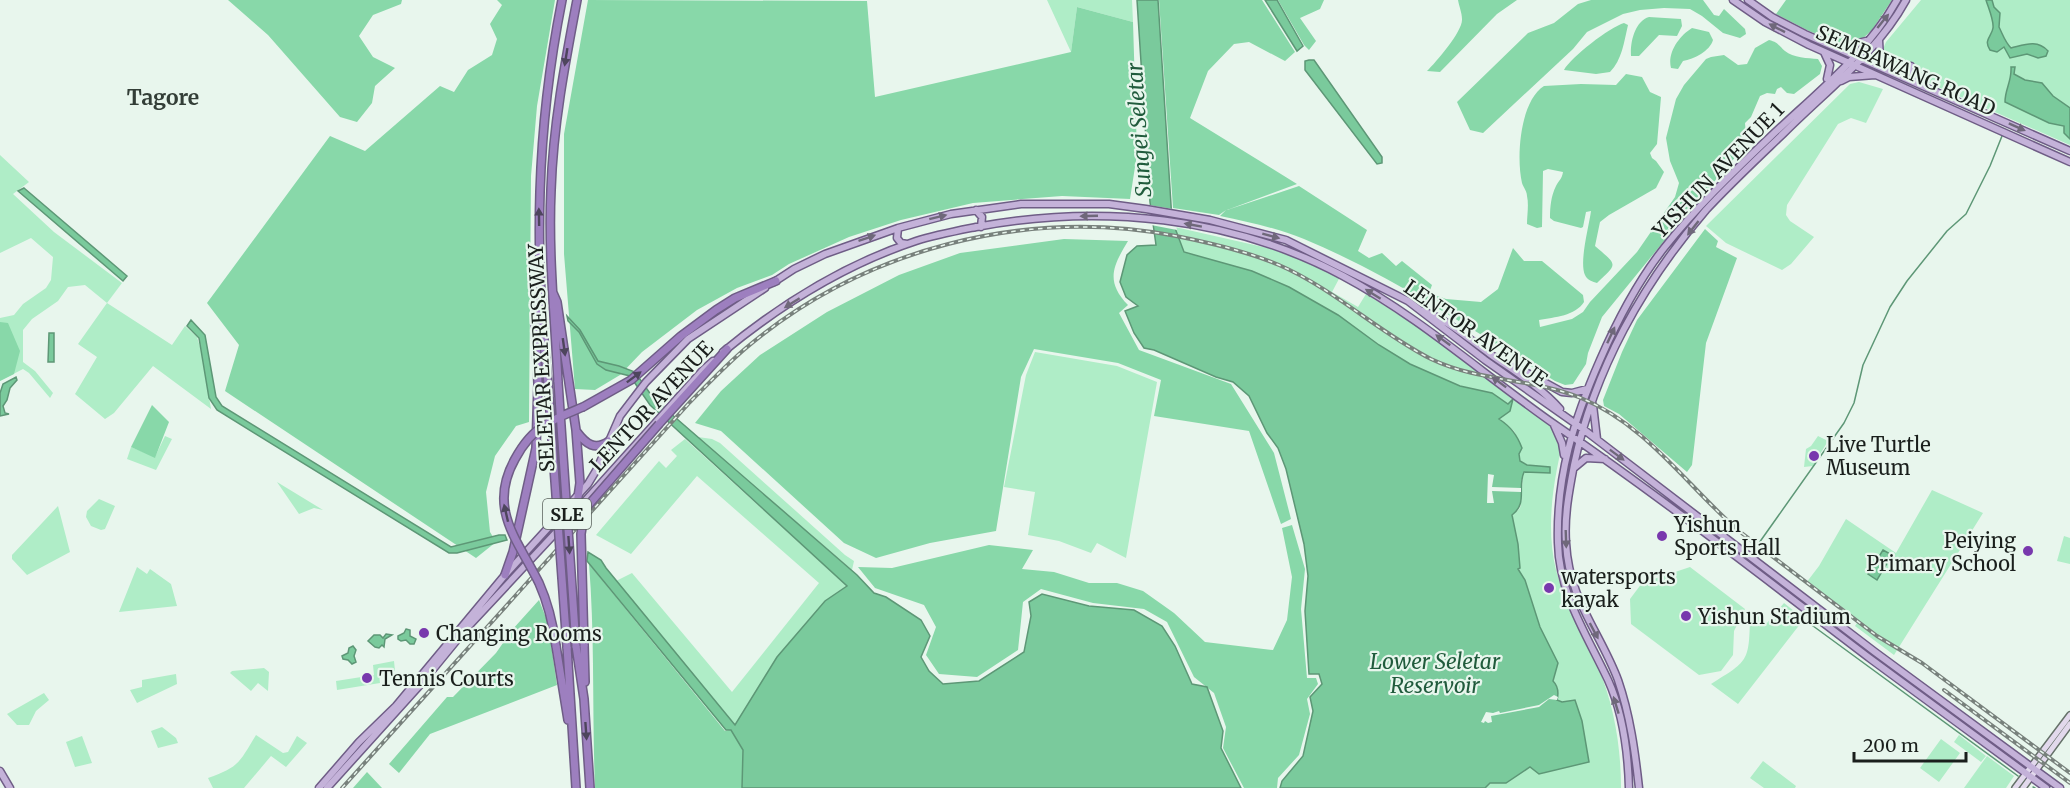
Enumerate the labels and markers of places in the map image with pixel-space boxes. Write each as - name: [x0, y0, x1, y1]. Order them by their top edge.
- place label: Live Turtle Museum: [1826, 432, 1931, 480]
- marker: Live Turtle Museum: [1807, 449, 1821, 463]
- place label: Yishun Sports Hall: [1673, 512, 1781, 560]
- place label: Peiying Primary School: [1866, 528, 2016, 576]
- marker: Yishun Sports Hall: [1655, 529, 1669, 543]
- marker: Peiying Primary School: [2021, 544, 2035, 558]
- place label: watersports kayak: [1560, 564, 1676, 612]
- marker: watersports kayak: [1542, 581, 1556, 595]
- place label: Yishun Stadium: [1697, 604, 1851, 629]
- marker: Yishun Stadium: [1679, 609, 1693, 623]
- place label: Changing Rooms: [436, 621, 602, 646]
- marker: Changing Rooms: [417, 626, 431, 640]
- place label: Tennis Courts: [379, 666, 514, 691]
- marker: Tennis Courts: [360, 671, 374, 685]

